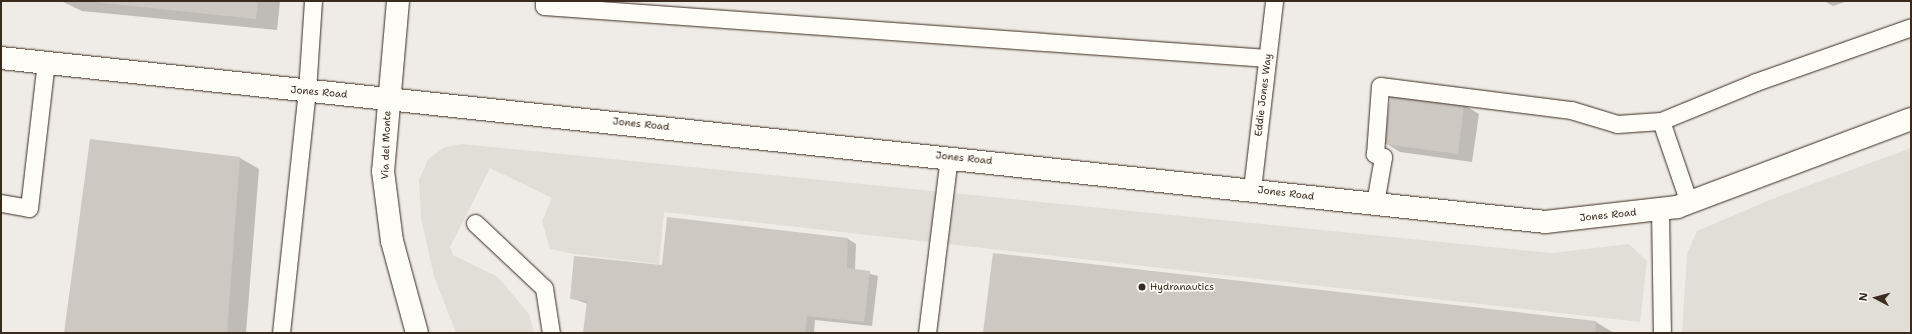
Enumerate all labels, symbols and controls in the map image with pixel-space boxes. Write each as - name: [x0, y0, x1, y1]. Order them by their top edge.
- street label: Eddie Jones Way: [1252, 53, 1274, 137]
- street label: Jones Road: [290, 84, 348, 100]
- street label: Via del Monte: [379, 110, 393, 180]
- street label: Jones Road: [612, 115, 670, 133]
- street label: Jones Road: [935, 149, 993, 167]
- street label: Jones Road: [1257, 184, 1315, 202]
- street label: Jones Road: [1579, 206, 1637, 224]
- north arrow: [1856, 278, 1896, 318]
- place label: Hydranautics: [1150, 281, 1214, 293]
- marker: Hydranautics: [1137, 282, 1147, 292]
- text: N: [1856, 292, 1871, 302]

